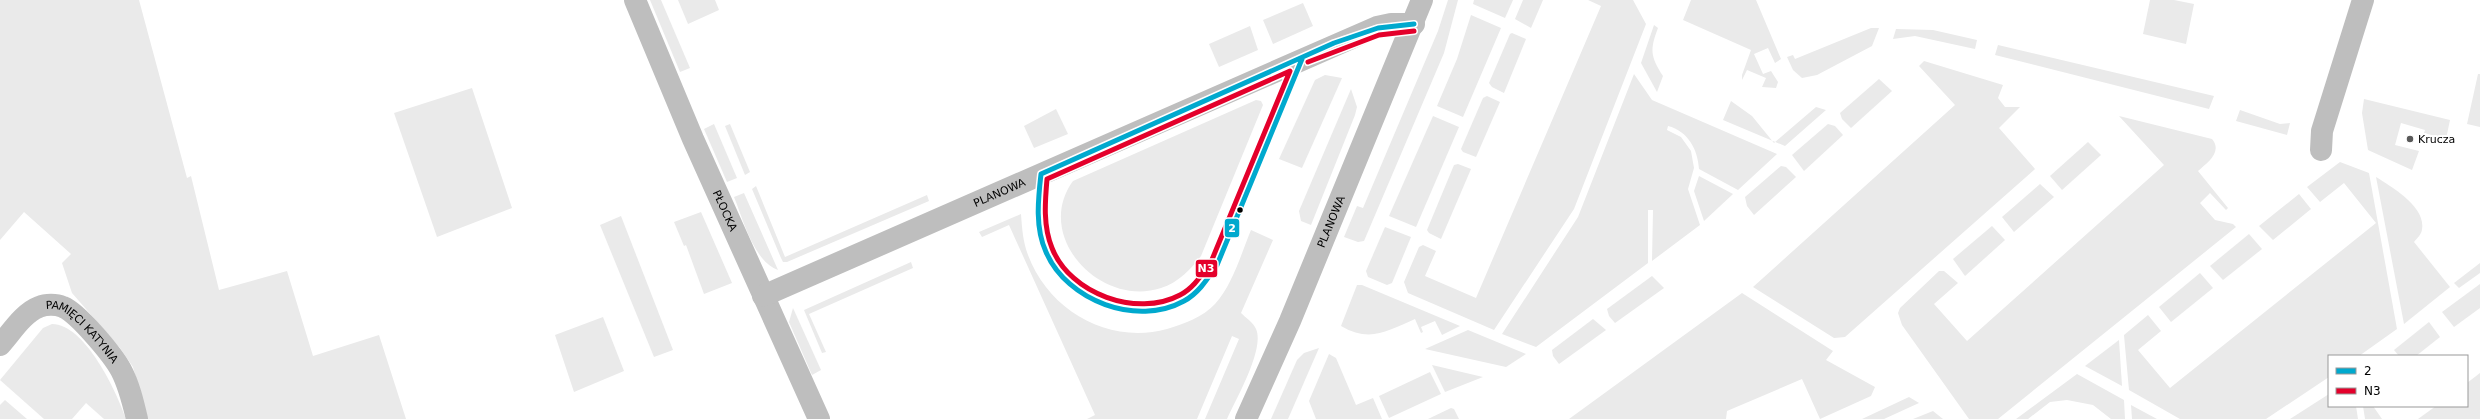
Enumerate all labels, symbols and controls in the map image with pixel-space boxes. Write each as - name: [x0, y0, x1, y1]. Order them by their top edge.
- place label: Krucza: [2418, 133, 2455, 146]
- marker: Krucza: [2405, 134, 2415, 144]
- street label: PLANOWA: [971, 175, 1028, 210]
- street label: PŁOCKA: [710, 188, 740, 234]
- street label: PLANOWA: [1314, 193, 1348, 250]
- unlabelled marker: [1235, 205, 1245, 215]
- line badge: 2: [1224, 218, 1240, 238]
- text: 2: [1228, 222, 1236, 235]
- line badge: N3: [1195, 259, 1218, 278]
- text: N3: [1198, 262, 1214, 275]
- street label: PAMIĘCI KATYNIA: [45, 298, 121, 366]
- legend: [2328, 355, 2468, 407]
- text: 2: [2364, 364, 2372, 378]
- text: N3: [2364, 384, 2381, 398]

